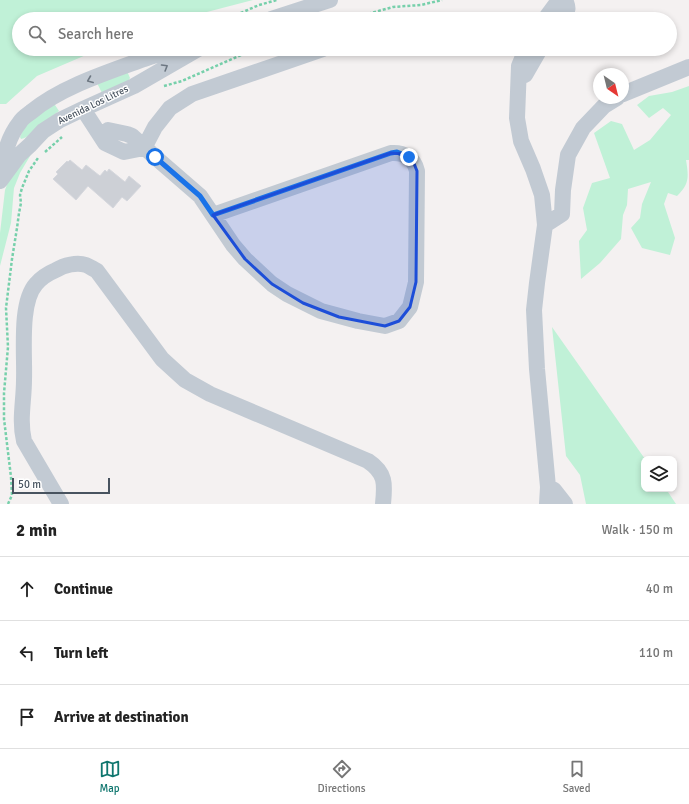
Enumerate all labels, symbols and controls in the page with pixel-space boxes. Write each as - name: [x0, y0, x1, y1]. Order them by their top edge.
- search box: [12, 12, 677, 56]
- icon: search: [26, 23, 48, 45]
- text: Search here: [58, 25, 134, 43]
- one-way arrow: [161, 64, 168, 71]
- north arrow: [593, 68, 629, 104]
- one-way arrow: [87, 75, 94, 83]
- street label: Avenida Los Litres: [56, 82, 131, 127]
- route start: [146, 148, 164, 166]
- route end: [400, 148, 418, 166]
- map controls: [641, 456, 677, 492]
- button: layers: [641, 456, 677, 492]
- scale bar: [12, 476, 110, 495]
- text: 50 m: [18, 478, 41, 491]
- text: 2 min: [16, 520, 57, 541]
- text: Walk · 150 m: [602, 522, 673, 538]
- icon: ahead: [16, 578, 38, 600]
- text: Continue: [54, 580, 113, 598]
- text: 40 m: [646, 581, 673, 597]
- icon: left: [16, 642, 38, 664]
- text: Turn left: [54, 644, 108, 662]
- text: 110 m: [639, 645, 673, 661]
- icon: arrive: [16, 706, 38, 728]
- text: Arrive at destination: [54, 708, 189, 726]
- tab: Map: [99, 758, 121, 795]
- tab: Directions: [318, 758, 366, 795]
- tab: Saved: [563, 758, 590, 795]

